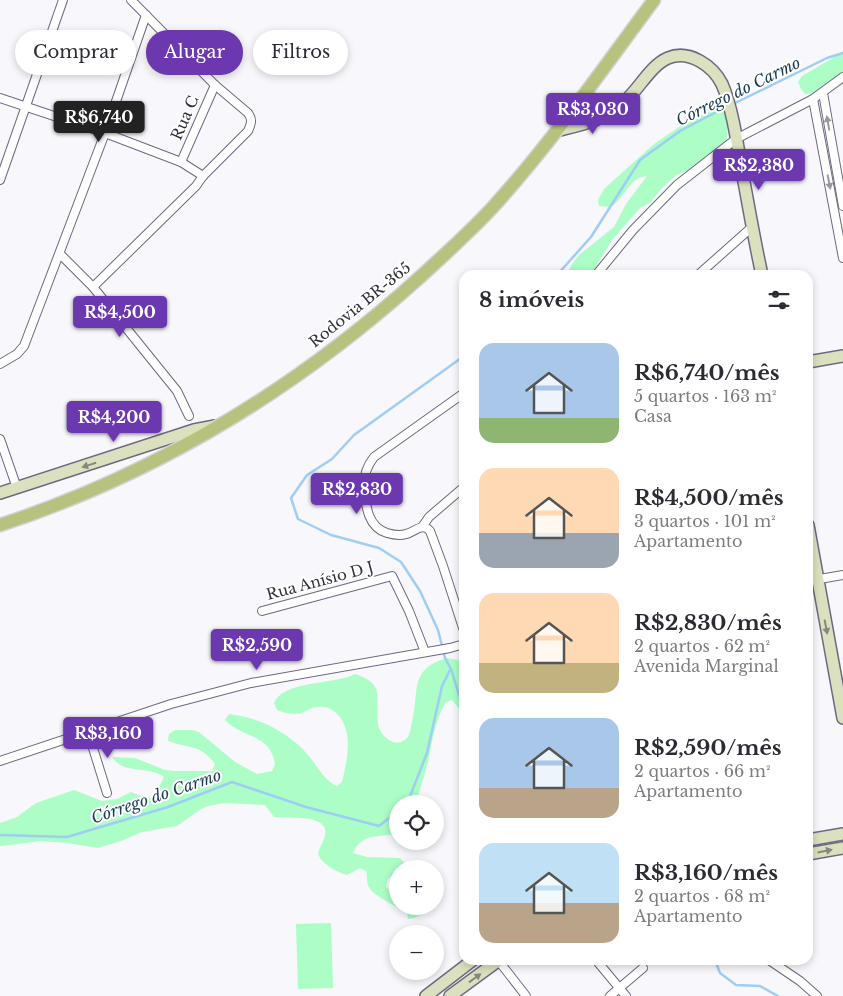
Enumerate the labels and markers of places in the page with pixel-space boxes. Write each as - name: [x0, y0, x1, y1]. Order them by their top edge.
- pin: R$3,030: [547, 92, 639, 135]
- pin: R$6,740: [53, 100, 145, 143]
- pin: R$2,380: [713, 148, 805, 191]
- pin: R$4,500: [74, 296, 166, 338]
- pin: R$4,200: [68, 400, 160, 443]
- pin: R$2,830: [311, 472, 403, 515]
- pin: R$2,590: [211, 628, 303, 671]
- pin: R$3,160: [62, 716, 154, 759]

